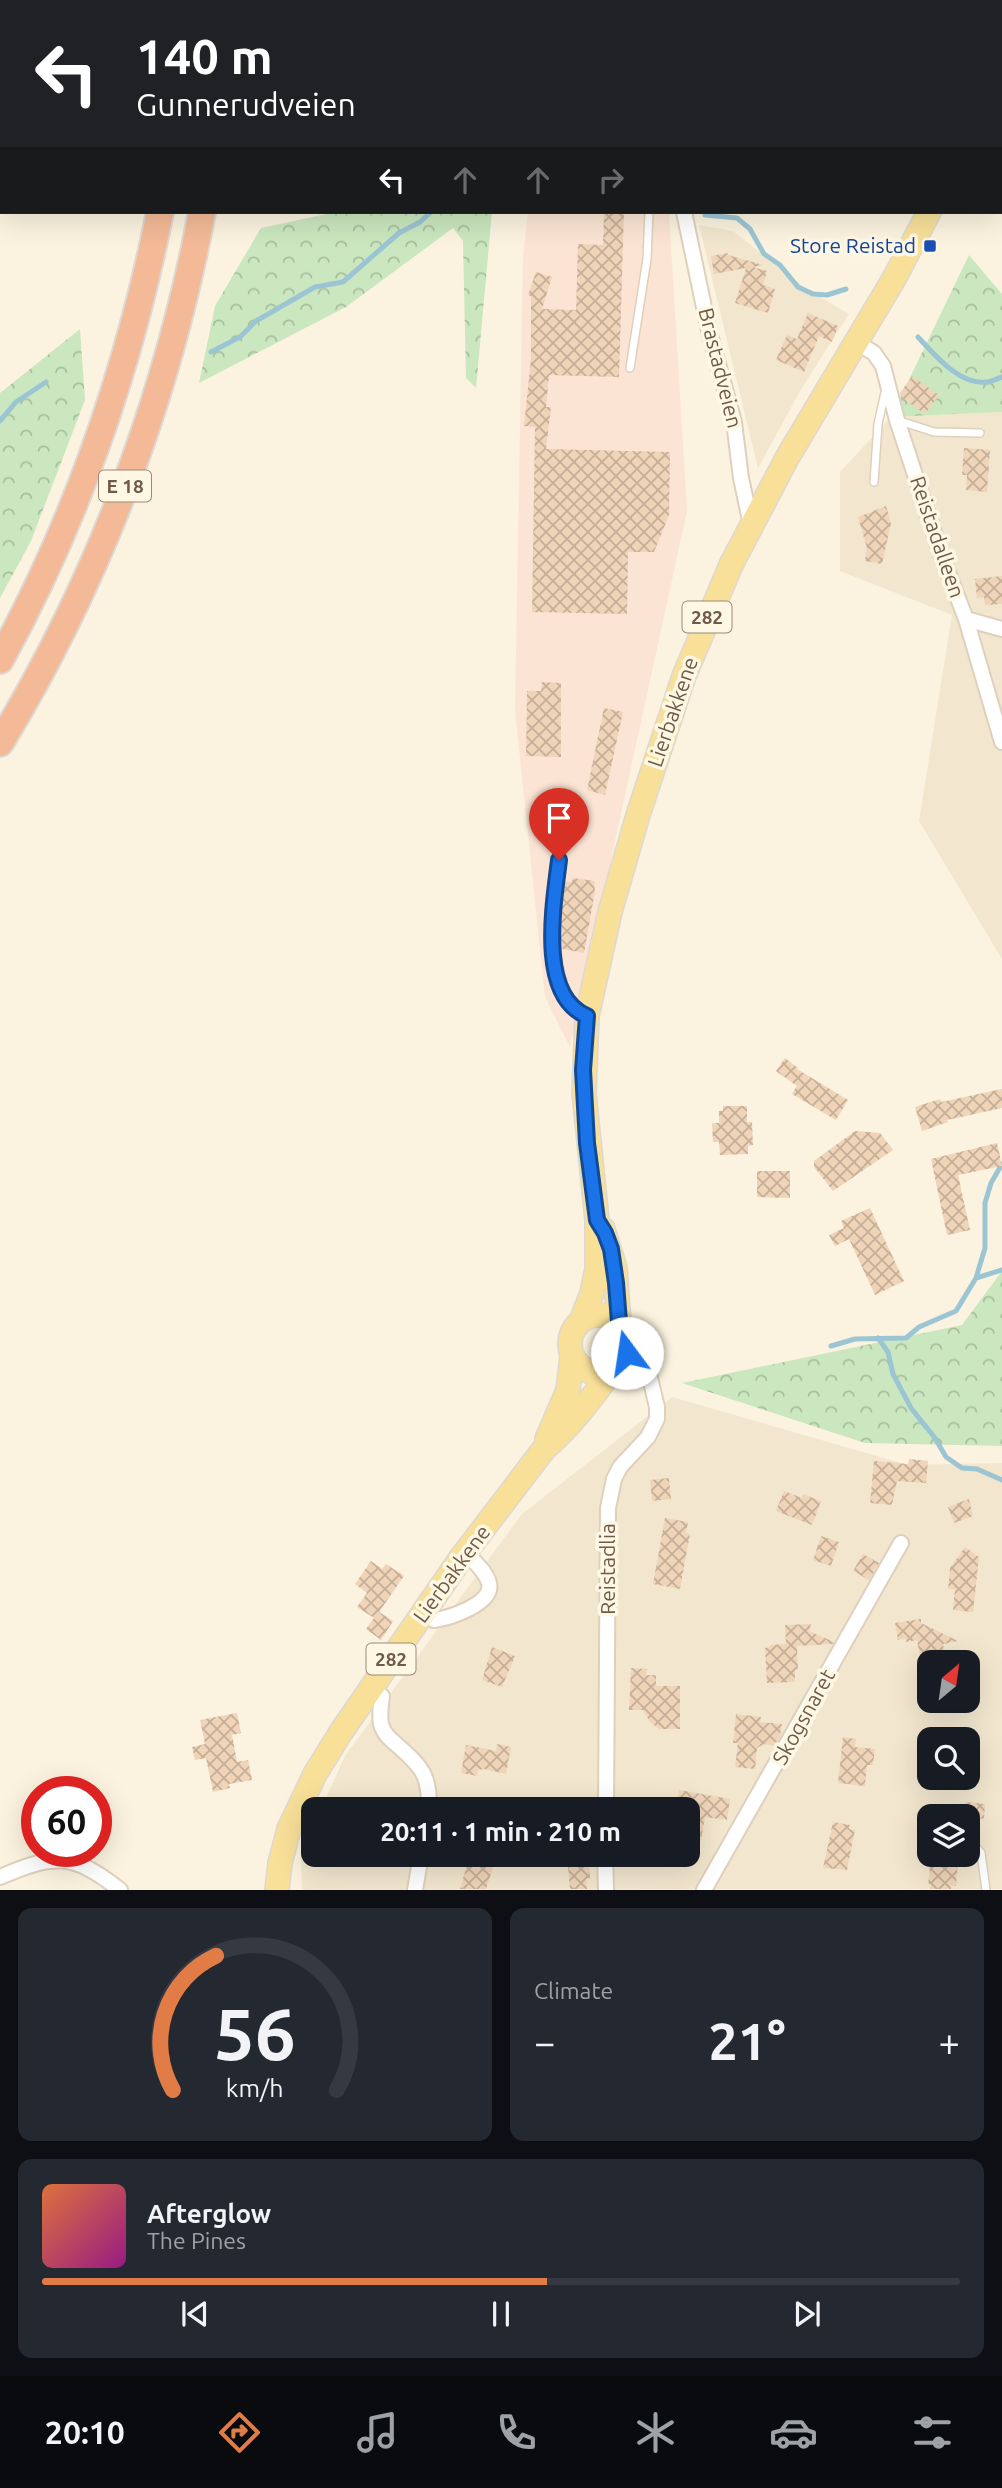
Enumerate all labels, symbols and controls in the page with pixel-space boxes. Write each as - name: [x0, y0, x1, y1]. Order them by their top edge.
- icon: left: [21, 28, 112, 119]
- text: 140 m: [136, 28, 273, 83]
- text: Gunnerudveien: [136, 86, 356, 122]
- icon: left: [373, 161, 411, 199]
- icon: ahead: [446, 161, 484, 199]
- icon: ahead: [519, 161, 557, 199]
- icon: right: [592, 161, 630, 199]
- place label: Store Reistad: [790, 233, 916, 257]
- marker: Store Reistad: [922, 238, 938, 254]
- street label: Brastadveien: [694, 305, 747, 430]
- road number: E 18: [99, 471, 151, 502]
- street label: Reistadalleen: [906, 473, 970, 601]
- road number: 282: [682, 602, 732, 632]
- street label: Lierbakkene: [642, 654, 702, 770]
- pin: [529, 788, 589, 860]
- icon: arrive: [540, 799, 578, 837]
- position arrow: [590, 1316, 664, 1390]
- street label: Lierbakkene: [408, 1520, 495, 1627]
- street label: Reistadlia: [595, 1523, 619, 1615]
- road number: 282: [366, 1644, 416, 1674]
- north arrow: [917, 1650, 980, 1713]
- map controls: [917, 1650, 980, 1867]
- street label: Skogsnaret: [767, 1665, 839, 1768]
- button: search: [917, 1727, 980, 1790]
- speed limit sign: 60: [21, 1776, 112, 1867]
- button: layers: [917, 1804, 980, 1867]
- text: 20:11 · 1 min · 210 m: [380, 1817, 621, 1846]
- text: Climate: [534, 1978, 613, 2003]
- text: 56: [214, 1993, 296, 2075]
- text: 21°: [708, 2012, 786, 2070]
- text: −: [534, 2021, 555, 2063]
- text: +: [939, 2021, 960, 2063]
- text: km/h: [226, 2074, 284, 2102]
- text: Afterglow: [147, 2199, 271, 2228]
- text: The Pines: [147, 2228, 246, 2253]
- icon: previous: [176, 2295, 214, 2333]
- icon: pause: [482, 2295, 520, 2333]
- icon: next: [788, 2295, 826, 2333]
- icon: directions: [215, 2408, 264, 2457]
- icon: music: [353, 2408, 402, 2457]
- icon: phone: [492, 2408, 541, 2457]
- icon: climate: [631, 2408, 680, 2457]
- icon: car: [769, 2408, 818, 2457]
- icon: filters: [908, 2408, 957, 2457]
- text: 20:10: [45, 2414, 125, 2450]

